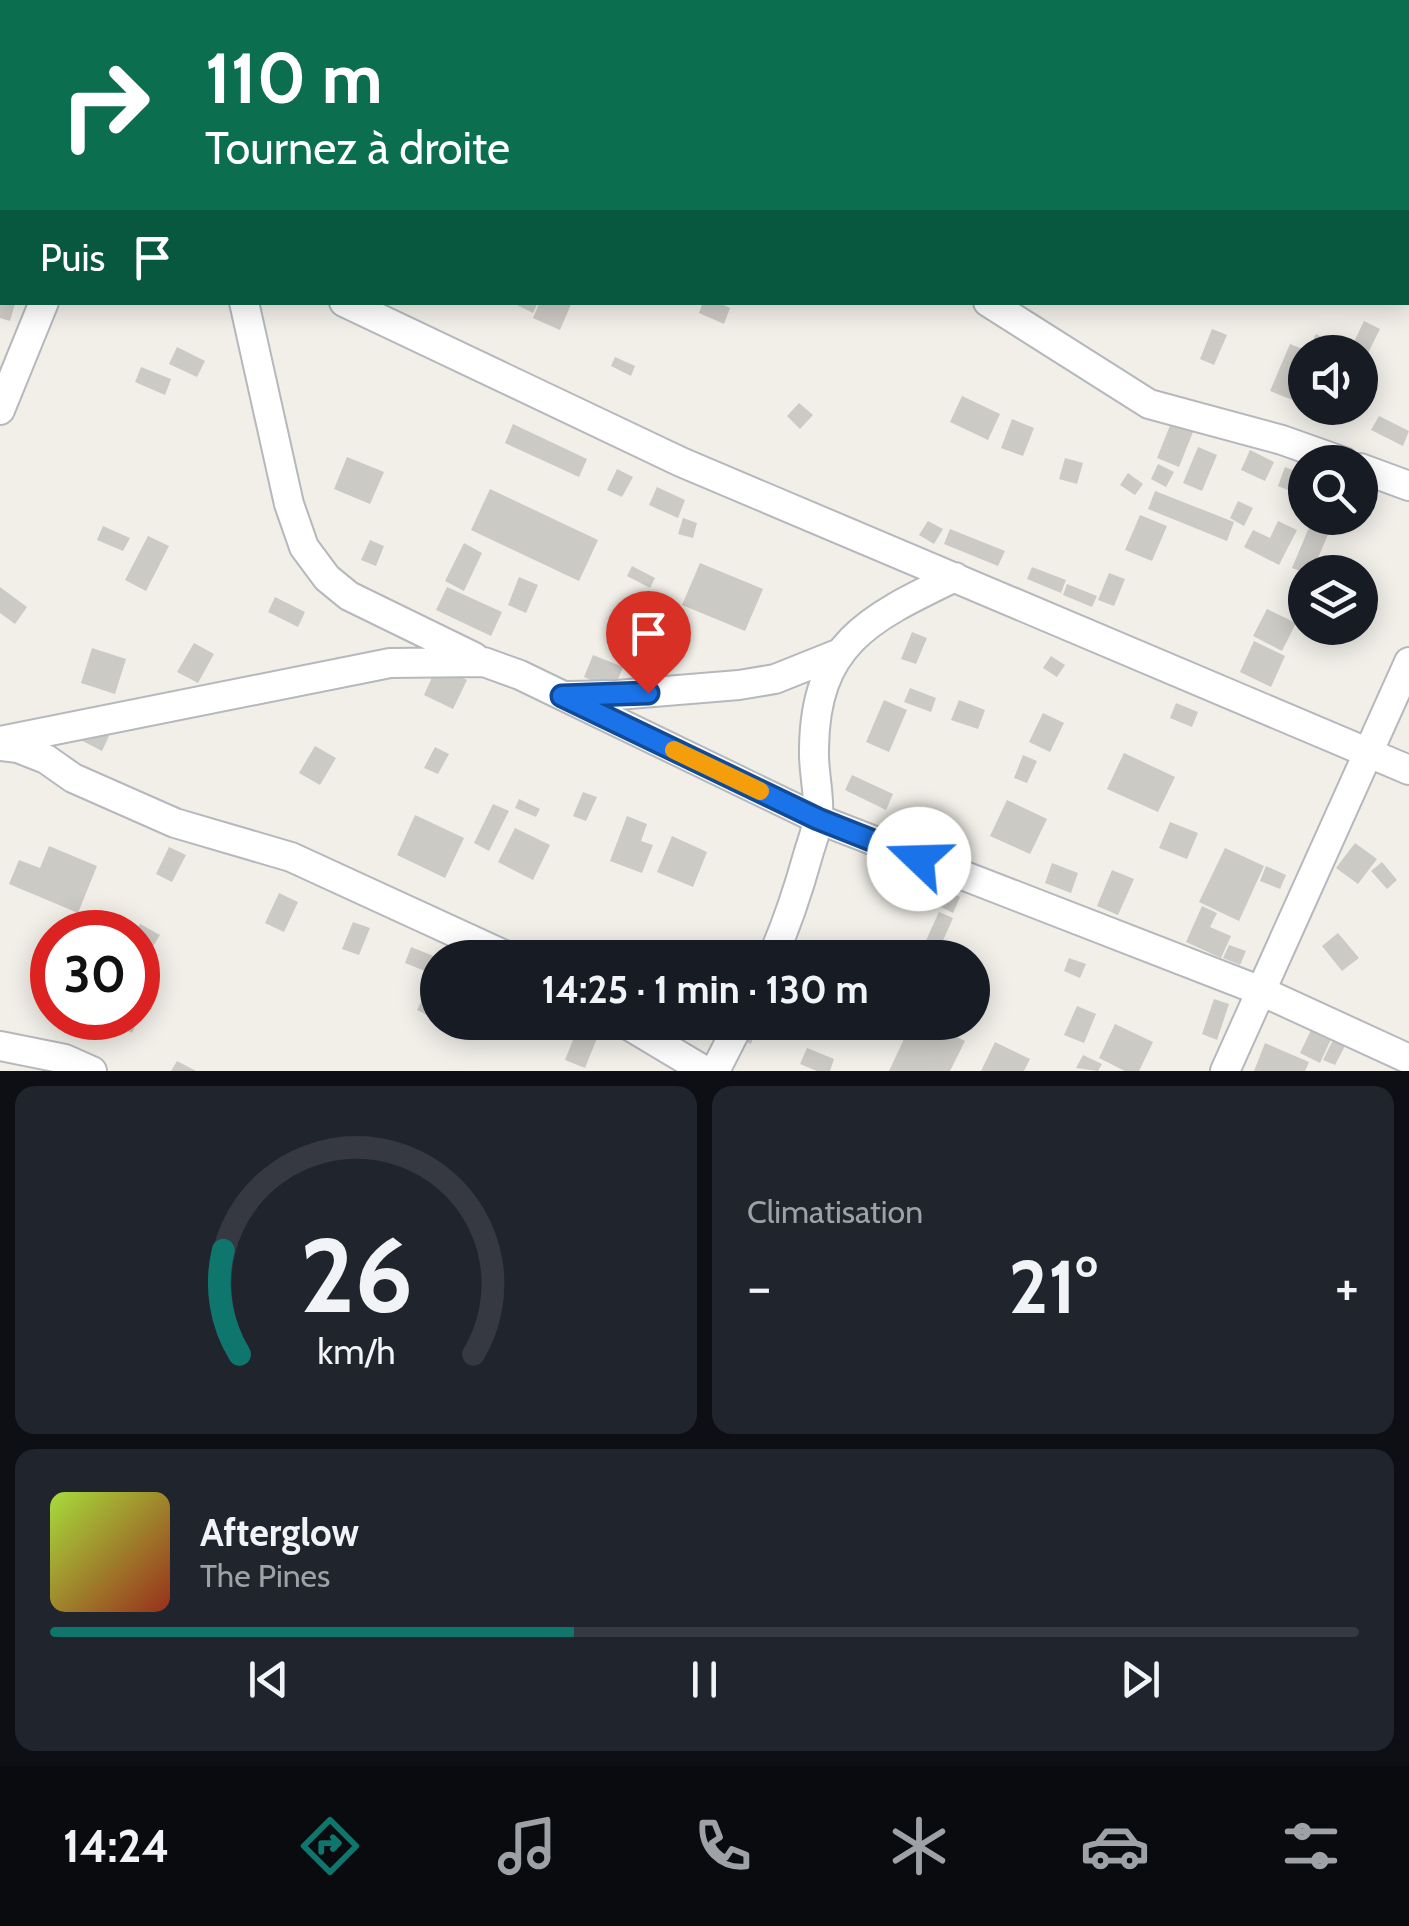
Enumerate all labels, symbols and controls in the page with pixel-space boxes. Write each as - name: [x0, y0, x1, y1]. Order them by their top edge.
- text: 110 m: [205, 35, 383, 121]
- icon: right: [40, 40, 170, 170]
- text: Tournez à droite: [205, 121, 510, 175]
- icon: arrive: [125, 230, 180, 285]
- text: Puis: [40, 234, 105, 281]
- map controls: [1288, 335, 1378, 645]
- button: sound: [1288, 335, 1378, 425]
- button: search: [1288, 445, 1378, 535]
- button: layers: [1288, 555, 1378, 645]
- pin: [606, 591, 691, 694]
- icon: arrive: [621, 606, 676, 661]
- position arrow: [867, 807, 971, 911]
- speed limit sign: 30: [30, 910, 160, 1040]
- text: 14:25 · 1 min · 130 m: [542, 966, 869, 1013]
- text: Climatisation: [747, 1192, 923, 1231]
- text: 26: [299, 1212, 413, 1338]
- text: 21°: [1008, 1241, 1098, 1332]
- text: −: [747, 1253, 771, 1320]
- text: +: [1335, 1253, 1359, 1320]
- text: km/h: [317, 1330, 395, 1373]
- text: Afterglow: [200, 1509, 359, 1556]
- text: The Pines: [200, 1556, 330, 1595]
- icon: previous: [241, 1652, 296, 1707]
- icon: pause: [677, 1652, 732, 1707]
- icon: next: [1113, 1652, 1168, 1707]
- icon: directions: [295, 1811, 365, 1881]
- icon: music: [492, 1811, 562, 1881]
- icon: phone: [688, 1811, 758, 1881]
- icon: climate: [884, 1811, 954, 1881]
- icon: car: [1080, 1811, 1150, 1881]
- icon: filters: [1276, 1811, 1346, 1881]
- text: 14:24: [63, 1819, 169, 1873]

